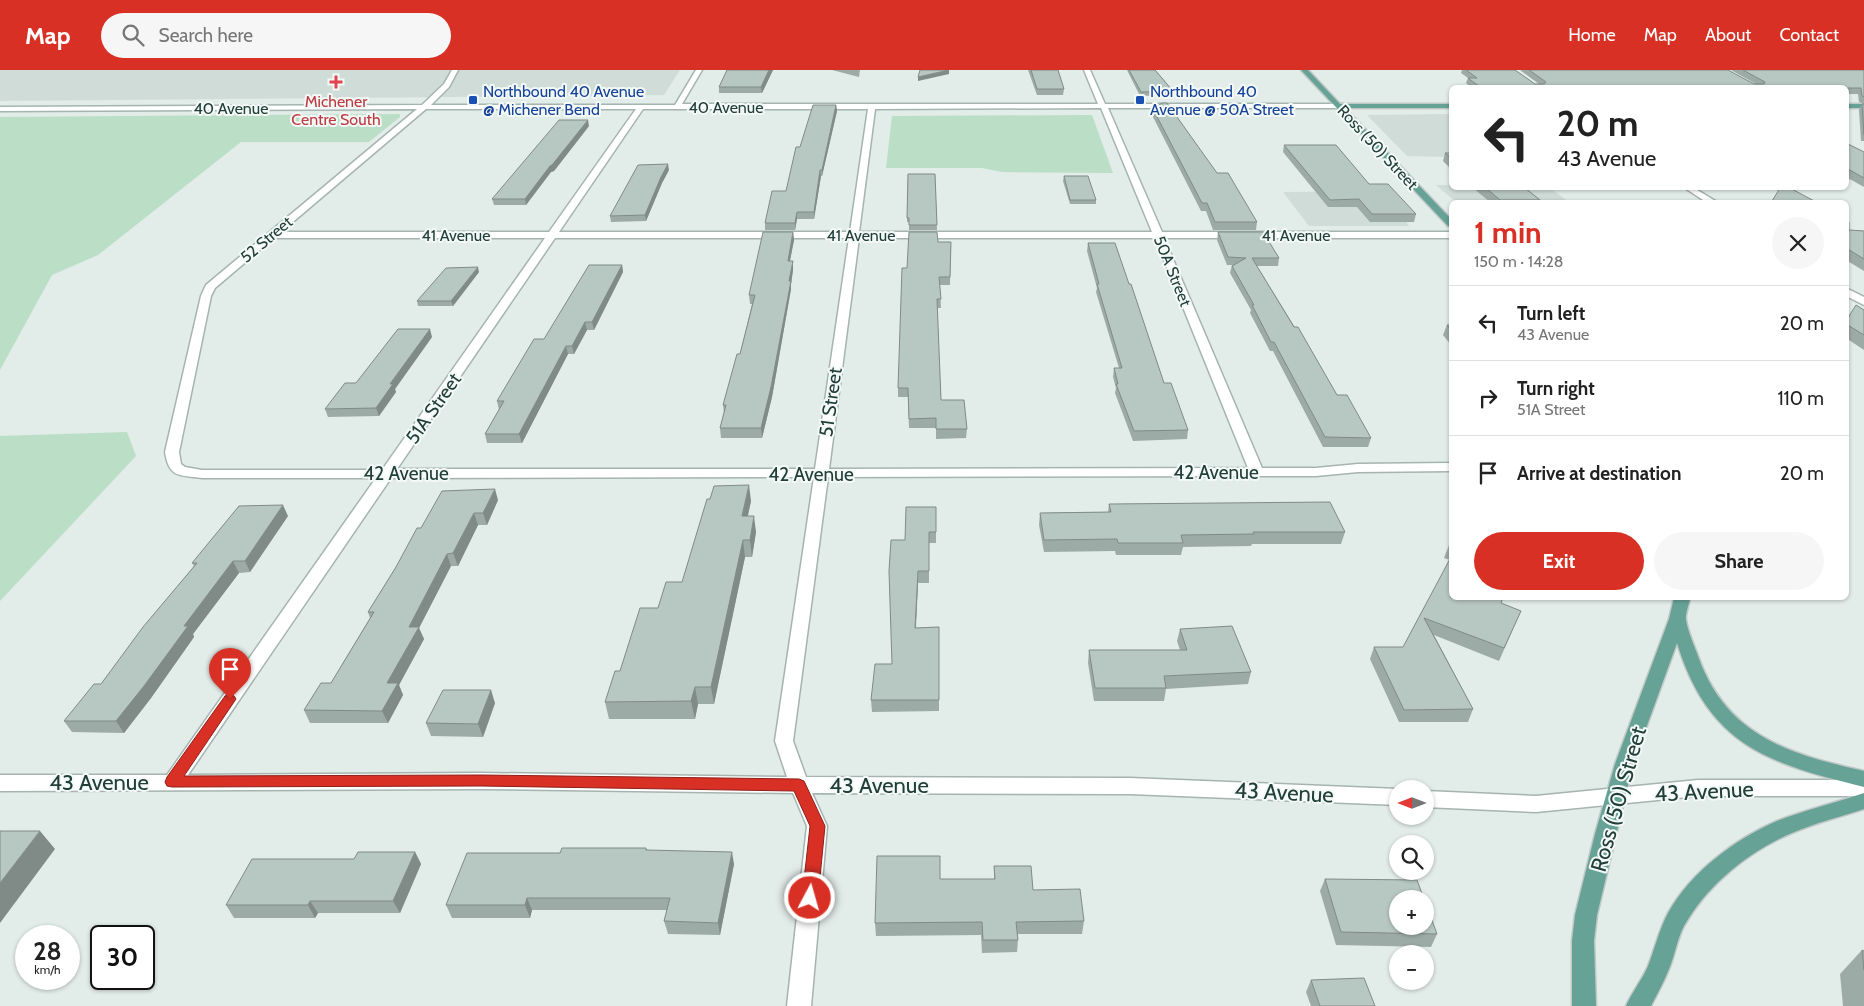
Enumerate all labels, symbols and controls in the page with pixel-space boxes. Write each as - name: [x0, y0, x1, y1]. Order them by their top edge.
- search box: [101, 13, 451, 58]
- text: Map: [25, 21, 71, 50]
- icon: search: [119, 21, 147, 49]
- text: Search here: [159, 24, 253, 47]
- text: Home: [1568, 24, 1616, 46]
- text: Map: [1644, 24, 1677, 46]
- text: About: [1705, 24, 1751, 46]
- text: Contact: [1779, 24, 1839, 46]
- marker: Michener Centre South: [329, 75, 343, 89]
- place label: Northbound 40 Avenue @ Michener Bend: [483, 82, 644, 119]
- place label: Northbound 40 Avenue @ 50A Street: [1150, 82, 1294, 119]
- place label: Michener Centre South: [291, 92, 381, 129]
- marker: Northbound 40 Avenue @ Michener Bend: [467, 94, 479, 106]
- marker: Northbound 40 Avenue @ 50A Street: [1134, 94, 1146, 106]
- street label: 40 Avenue: [689, 98, 763, 117]
- street label: 40 Avenue: [194, 99, 268, 118]
- street label: Ross (50) Street: [1333, 101, 1422, 194]
- text: 20 m: [1557, 102, 1639, 145]
- icon: left: [1474, 105, 1539, 170]
- text: 43 Avenue: [1557, 145, 1656, 172]
- street label: 52 Street: [237, 212, 297, 267]
- text: 1 min: [1474, 214, 1542, 251]
- button: close: [1772, 217, 1824, 269]
- street label: 41 Avenue: [422, 226, 490, 245]
- street label: 41 Avenue: [827, 226, 895, 245]
- street label: 41 Avenue: [1262, 226, 1330, 245]
- street label: 50A Street: [1150, 233, 1195, 310]
- text: 150 m · 14:28: [1474, 252, 1564, 271]
- text: Turn left: [1517, 302, 1585, 325]
- icon: left: [1474, 309, 1502, 337]
- text: 20 m: [1780, 312, 1824, 335]
- text: 43 Avenue: [1517, 325, 1589, 344]
- street label: 51 Street: [814, 365, 847, 438]
- street label: 51A Street: [401, 368, 466, 448]
- text: Turn right: [1517, 377, 1595, 400]
- icon: right: [1474, 384, 1502, 412]
- text: 110 m: [1777, 387, 1824, 410]
- text: 51A Street: [1517, 400, 1585, 419]
- icon: arrive: [1474, 459, 1502, 487]
- street label: 42 Avenue: [1173, 461, 1259, 484]
- street label: 42 Avenue: [363, 462, 449, 485]
- text: Arrive at destination: [1517, 462, 1681, 485]
- text: 20 m: [1780, 462, 1824, 485]
- street label: 42 Avenue: [768, 463, 854, 486]
- button: Exit: [1474, 532, 1644, 590]
- button: Share: [1654, 532, 1824, 590]
- pin: [209, 648, 251, 699]
- icon: arrive: [216, 655, 244, 683]
- street label: Ross (50) Street: [1585, 723, 1652, 875]
- street label: 43 Avenue: [49, 769, 149, 796]
- street label: 43 Avenue: [829, 772, 929, 799]
- street label: 43 Avenue: [1654, 775, 1754, 808]
- street label: 43 Avenue: [1234, 776, 1334, 809]
- north arrow: [1389, 780, 1434, 825]
- map controls: [1389, 780, 1434, 990]
- button: search: [1389, 835, 1434, 880]
- position arrow: [783, 871, 835, 923]
- button: +: [1389, 890, 1434, 935]
- speed limit sign: 30: [90, 925, 155, 990]
- text: 28: [33, 936, 62, 966]
- button: −: [1389, 945, 1434, 990]
- text: km/h: [34, 962, 61, 977]

